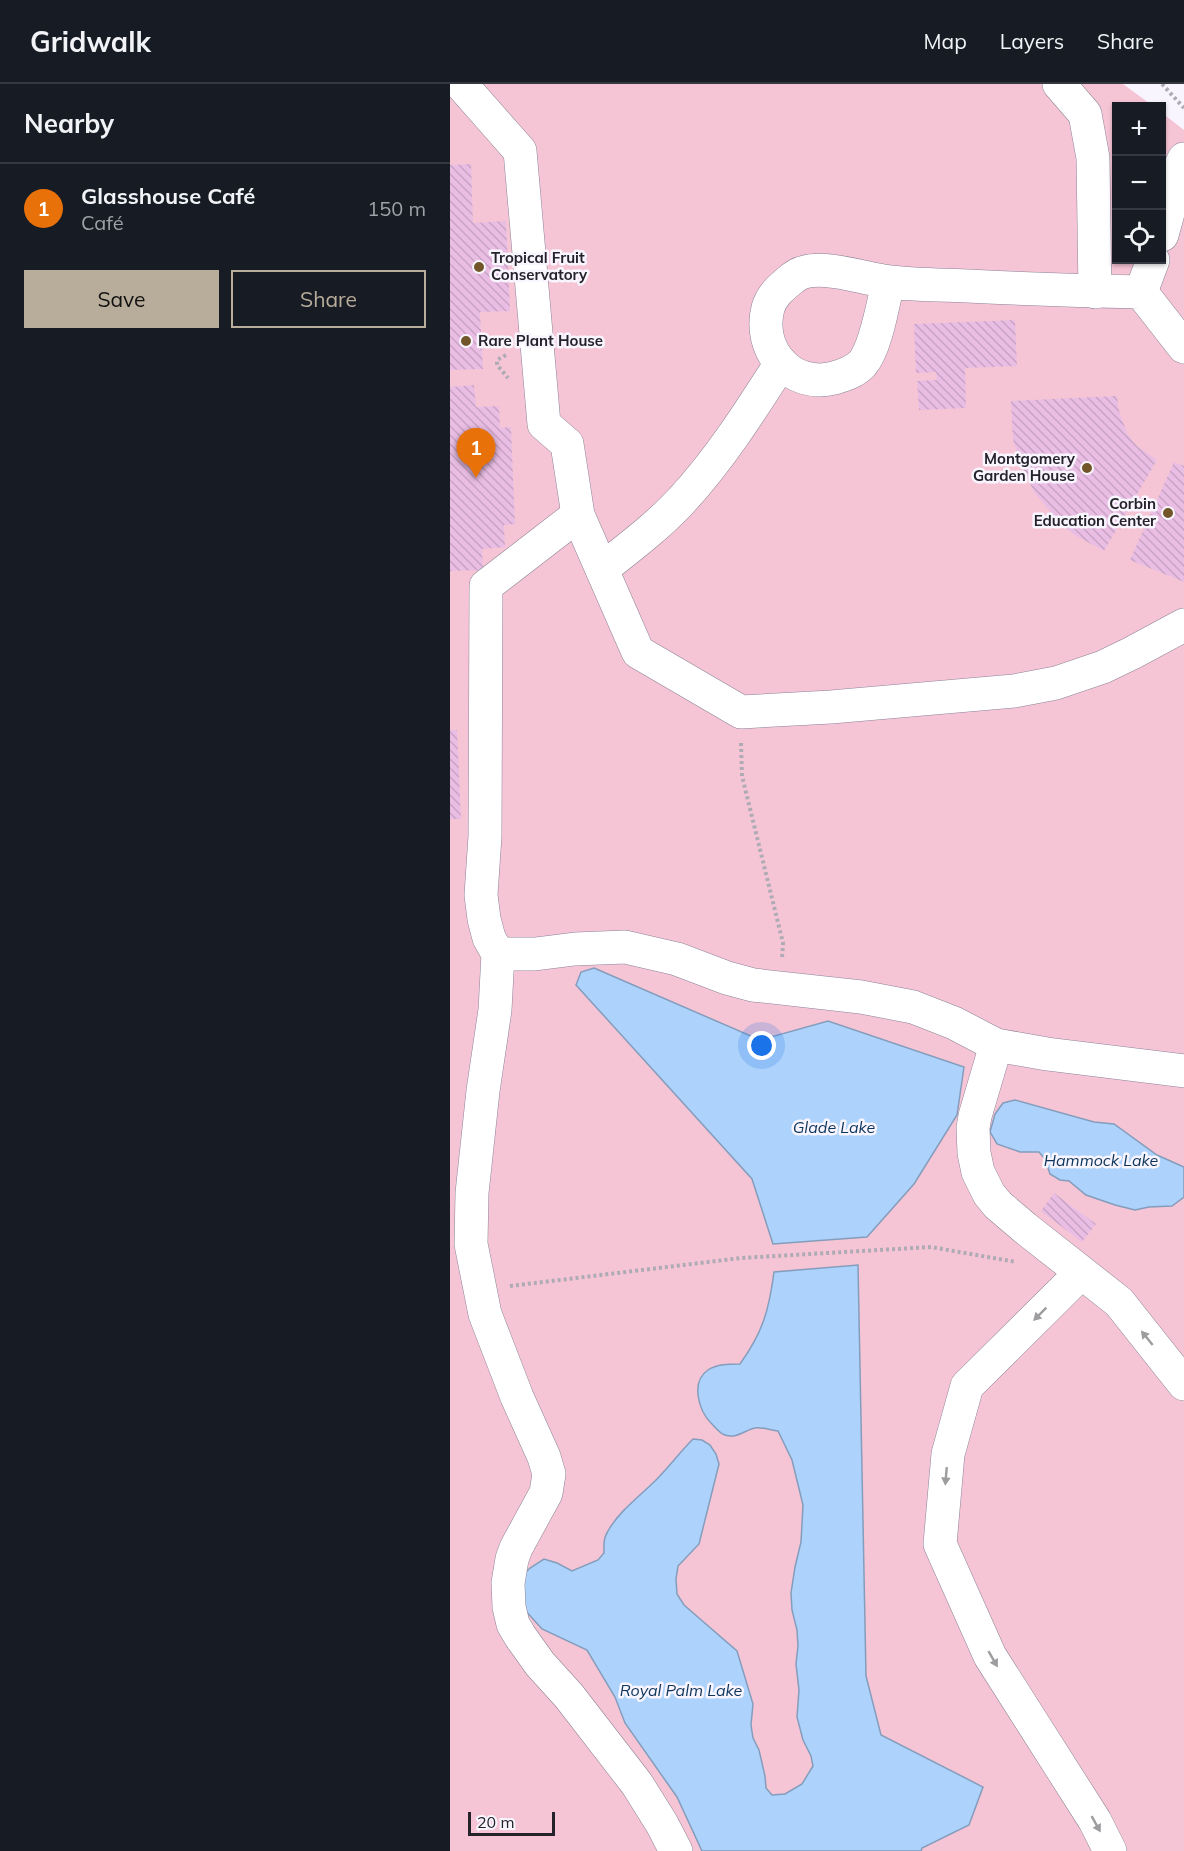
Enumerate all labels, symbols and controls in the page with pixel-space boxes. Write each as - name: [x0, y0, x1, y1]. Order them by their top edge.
- text: Gridwalk: [30, 24, 151, 59]
- text: Map: [924, 28, 967, 54]
- text: Layers: [1000, 28, 1064, 54]
- text: Share: [1097, 28, 1154, 54]
- map controls: [1112, 102, 1166, 264]
- button: +: [1112, 102, 1166, 156]
- text: Nearby: [24, 107, 114, 140]
- button: −: [1112, 156, 1166, 210]
- text: Glasshouse Café: [81, 182, 255, 210]
- text: 1: [38, 196, 50, 221]
- text: 150 m: [367, 196, 426, 221]
- text: Café: [81, 210, 124, 235]
- button: locate: [1112, 210, 1166, 264]
- place label: Tropical Fruit Conservatory: [491, 248, 588, 284]
- marker: Tropical Fruit Conservatory: [472, 260, 486, 274]
- button: Save: [24, 270, 219, 328]
- button: Share: [231, 270, 426, 328]
- place label: Rare Plant House: [478, 331, 603, 350]
- marker: Rare Plant House: [459, 334, 473, 348]
- pin: 1: [456, 428, 496, 478]
- place label: Montgomery Garden House: [973, 449, 1076, 485]
- marker: Montgomery Garden House: [1080, 461, 1094, 475]
- place label: Corbin Education Center: [1034, 494, 1156, 530]
- marker: Corbin Education Center: [1161, 506, 1175, 520]
- your location: [747, 1031, 776, 1060]
- water label: Glade Lake: [793, 1117, 876, 1137]
- water label: Hammock Lake: [1044, 1150, 1159, 1170]
- one-way arrow: [1033, 1307, 1047, 1321]
- one-way arrow: [1141, 1330, 1154, 1346]
- one-way arrow: [941, 1466, 951, 1485]
- one-way arrow: [987, 1651, 998, 1667]
- water label: Royal Palm Lake: [620, 1680, 743, 1700]
- scale bar: [468, 1809, 555, 1836]
- text: 20 m: [477, 1812, 514, 1832]
- one-way arrow: [1091, 1816, 1101, 1833]

